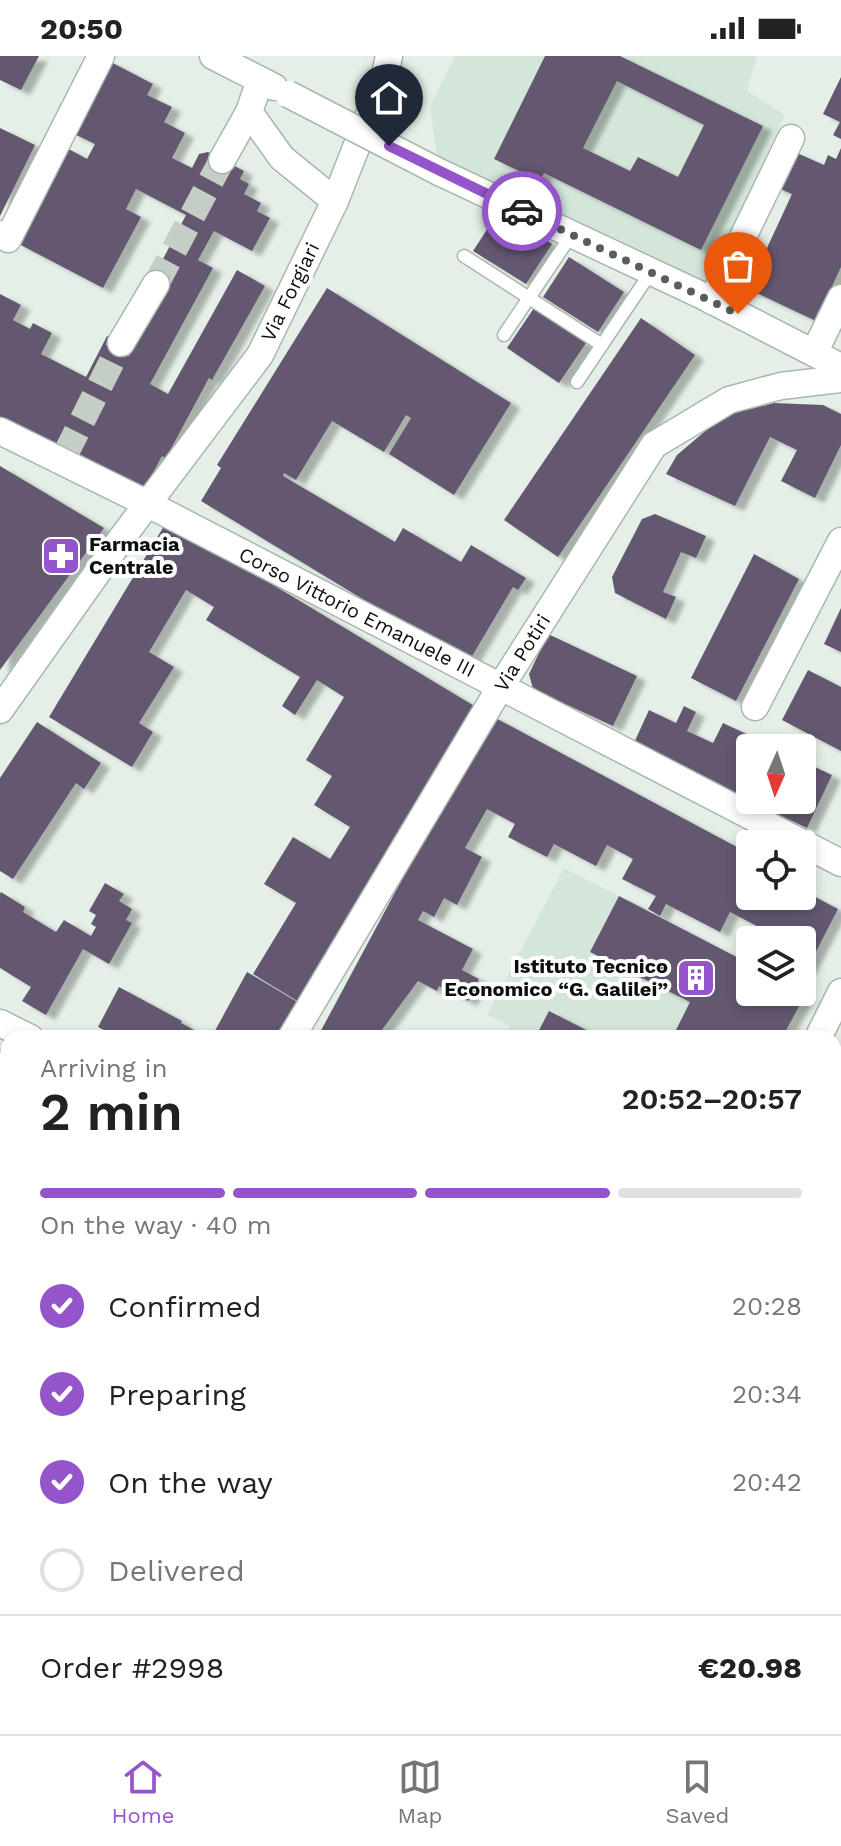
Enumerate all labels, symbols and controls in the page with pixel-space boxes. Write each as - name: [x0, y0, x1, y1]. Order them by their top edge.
- text: 20:50: [40, 11, 123, 46]
- pin: [355, 64, 423, 146]
- icon: home: [367, 76, 411, 120]
- courier: [482, 171, 562, 251]
- icon: car: [500, 189, 544, 233]
- pin: [704, 232, 772, 314]
- street label: Via Forgiari: [256, 238, 324, 346]
- icon: bag: [716, 244, 760, 288]
- place label: Farmacia Centrale: [89, 532, 180, 579]
- pharmacy icon: Farmacia Centrale: [40, 535, 82, 577]
- street label: Corso Vittorio Emanuele III: [235, 542, 479, 682]
- street label: Via Potiri: [489, 610, 555, 696]
- north arrow: [736, 734, 816, 814]
- map controls: [736, 734, 816, 1006]
- button: locate: [736, 830, 816, 910]
- button: layers: [736, 926, 816, 1006]
- place label: Istituto Tecnico Economico “G. Galilei”: [444, 954, 668, 1001]
- building icon: Istituto Tecnico Economico “G. Galilei”: [675, 957, 717, 999]
- text: Arriving in: [40, 1053, 168, 1083]
- text: 20:52–20:57: [622, 1081, 802, 1116]
- text: 2 min: [40, 1082, 183, 1143]
- text: On the way · 40 m: [40, 1210, 272, 1240]
- icon: check: [40, 1284, 84, 1328]
- text: Confirmed: [108, 1289, 262, 1324]
- text: 20:28: [732, 1291, 802, 1321]
- icon: check: [40, 1372, 84, 1416]
- text: Preparing: [108, 1377, 246, 1412]
- text: 20:34: [732, 1379, 802, 1409]
- icon: check: [40, 1460, 84, 1504]
- text: On the way: [108, 1465, 273, 1500]
- text: 20:42: [732, 1467, 802, 1497]
- text: Delivered: [108, 1553, 245, 1588]
- text: Order #2998: [40, 1650, 224, 1685]
- text: €20.98: [698, 1650, 802, 1685]
- tab: Home: [112, 1755, 174, 1828]
- tab: Map: [398, 1755, 442, 1828]
- tab: Saved: [666, 1755, 729, 1828]

